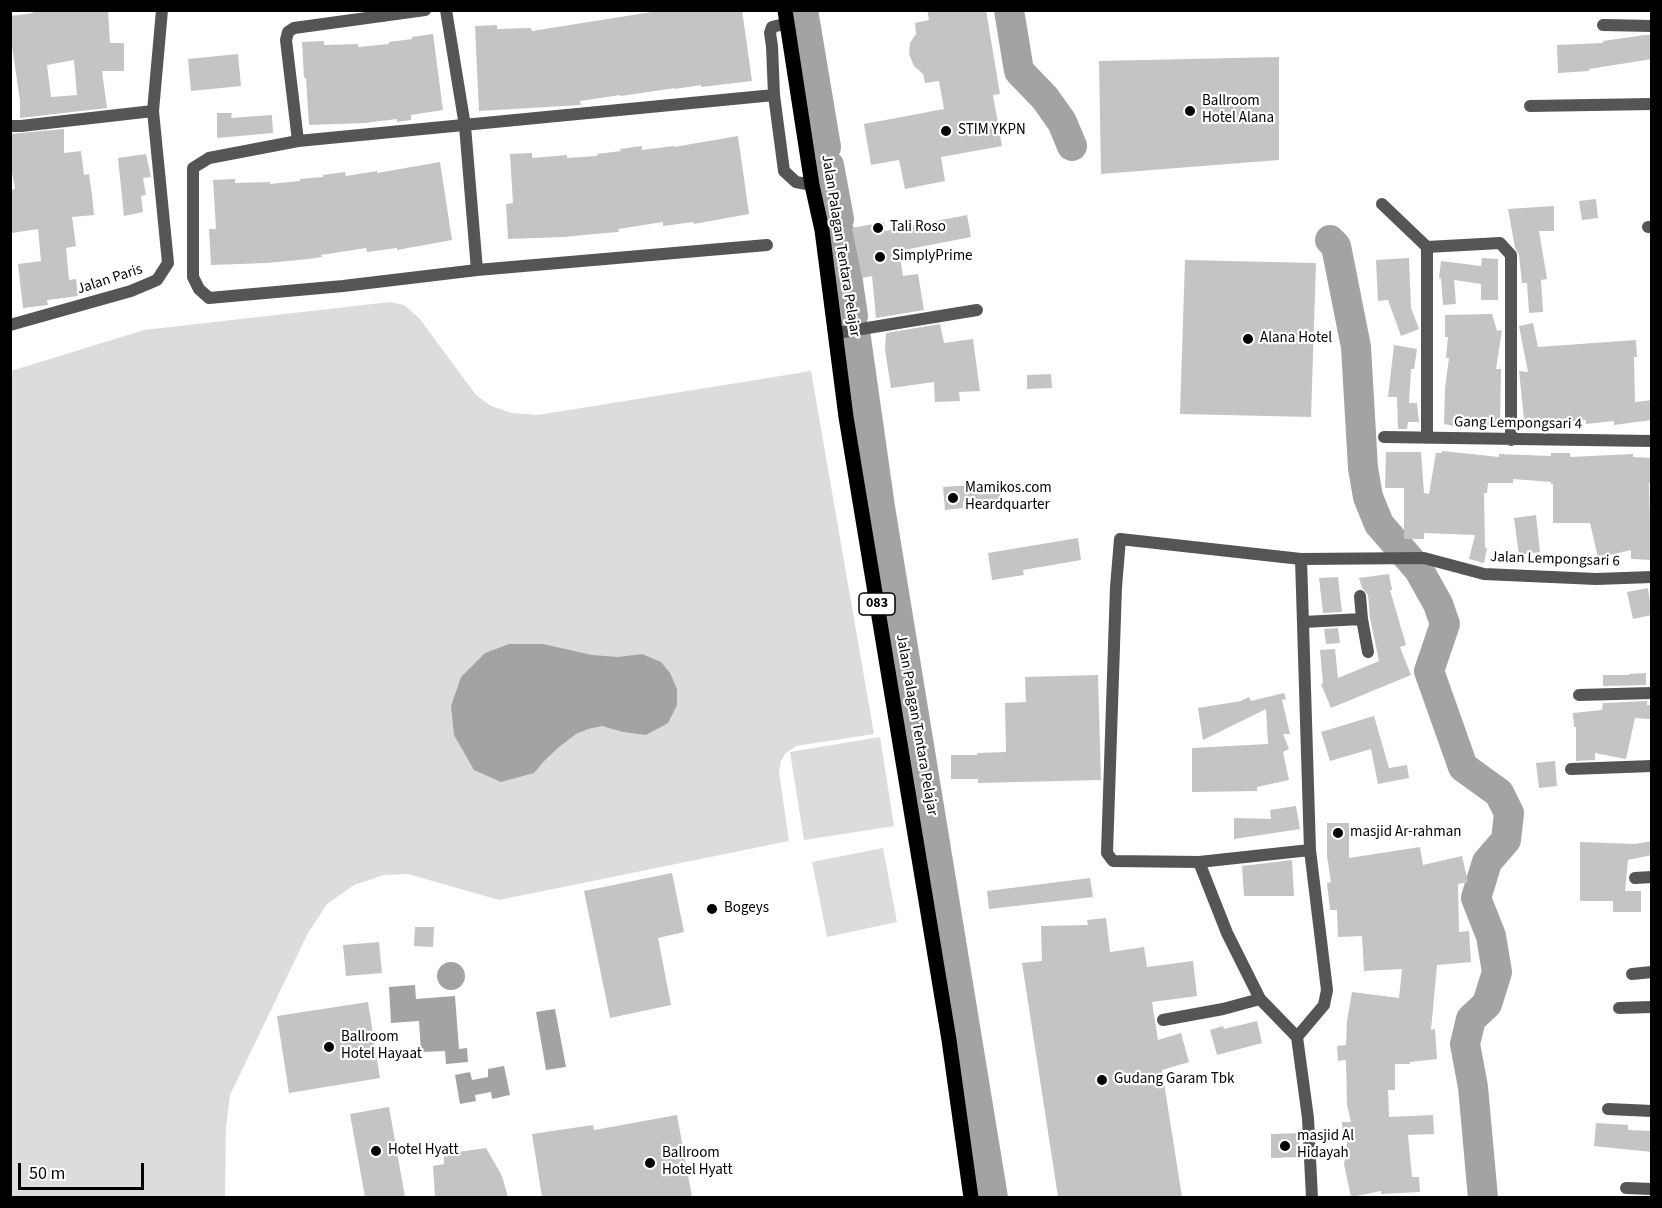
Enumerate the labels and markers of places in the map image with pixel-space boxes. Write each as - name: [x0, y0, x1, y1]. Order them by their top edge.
- place label: Ballroom Hotel Alana: [1202, 93, 1274, 128]
- marker: Ballroom Hotel Alana: [1183, 104, 1197, 118]
- place label: STIM YKPN: [958, 122, 1026, 140]
- marker: STIM YKPN: [939, 124, 953, 138]
- place label: Tali Roso: [890, 219, 946, 237]
- marker: Tali Roso: [871, 221, 885, 235]
- place label: SimplyPrime: [892, 248, 973, 266]
- marker: SimplyPrime: [873, 250, 887, 264]
- place label: Alana Hotel: [1260, 330, 1332, 348]
- marker: Alana Hotel: [1241, 332, 1255, 346]
- place label: Mamikos.com Heardquarter: [965, 480, 1052, 515]
- marker: Mamikos.com Heardquarter: [946, 491, 960, 505]
- place label: masjid Ar-rahman: [1350, 824, 1461, 842]
- marker: masjid Ar-rahman: [1331, 826, 1345, 840]
- place label: Bogeys: [724, 900, 769, 918]
- marker: Bogeys: [705, 902, 719, 916]
- place label: Ballroom Hotel Hayaat: [341, 1029, 422, 1064]
- marker: Ballroom Hotel Hayaat: [322, 1040, 336, 1054]
- place label: Gudang Garam Tbk: [1114, 1071, 1234, 1089]
- marker: Gudang Garam Tbk: [1095, 1073, 1109, 1087]
- place label: masjid Al Hidayah: [1297, 1128, 1354, 1163]
- marker: masjid Al Hidayah: [1278, 1139, 1292, 1153]
- place label: Hotel Hyatt: [388, 1142, 458, 1160]
- marker: Hotel Hyatt: [369, 1144, 383, 1158]
- place label: Ballroom Hotel Hyatt: [662, 1145, 732, 1180]
- marker: Ballroom Hotel Hyatt: [643, 1156, 657, 1170]

